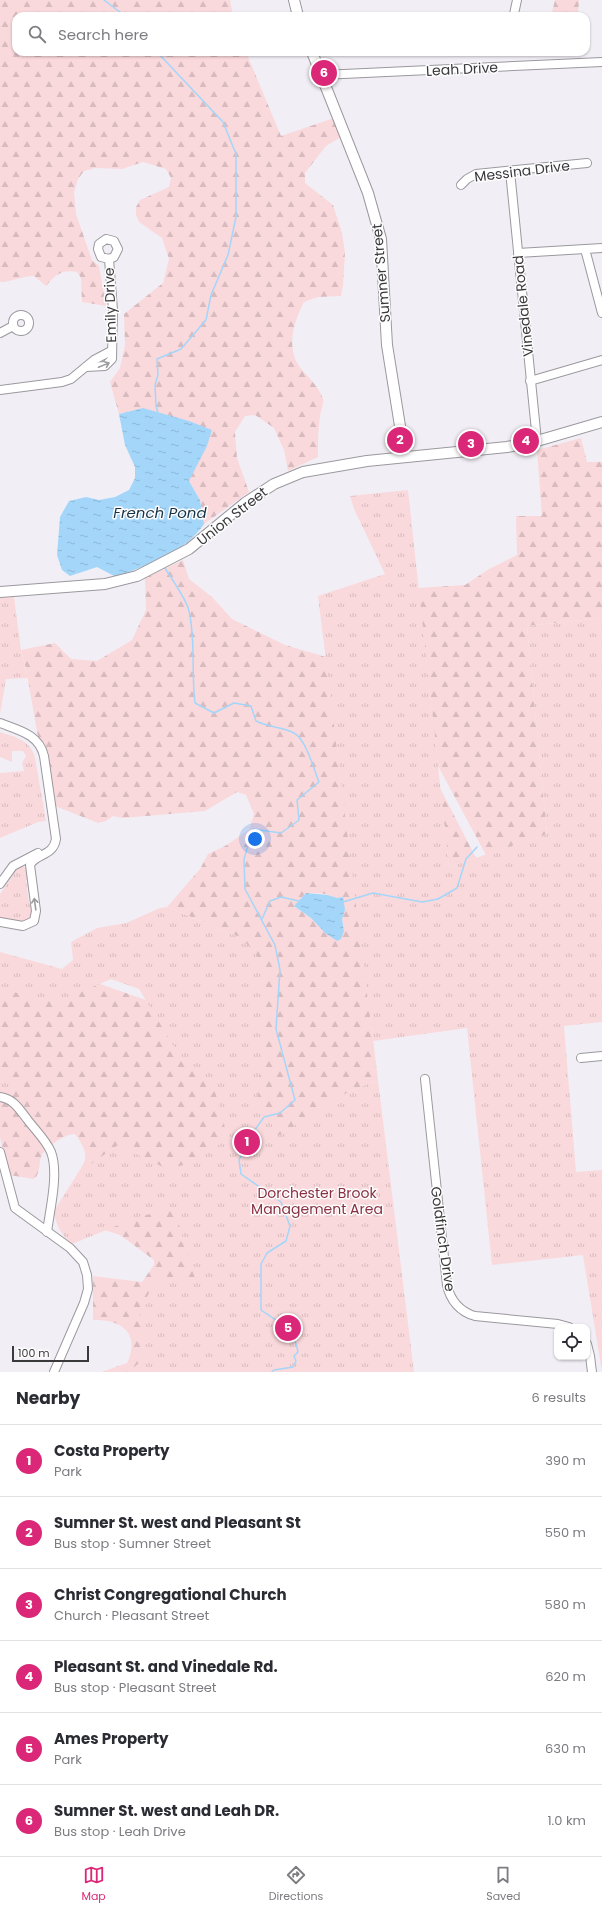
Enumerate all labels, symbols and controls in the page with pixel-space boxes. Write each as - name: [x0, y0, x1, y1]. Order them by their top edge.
- search box: [12, 12, 590, 56]
- icon: search: [26, 23, 48, 45]
- text: Search here: [58, 24, 148, 45]
- street label: Leah Drive: [426, 57, 499, 81]
- pin: 6: [311, 58, 337, 88]
- street label: Messina Drive: [473, 155, 571, 187]
- street label: Sumner Street: [367, 223, 395, 323]
- street label: Vinedale Road: [508, 254, 538, 358]
- street label: Emily Drive: [99, 267, 121, 343]
- one-way arrow: [98, 360, 110, 368]
- pin: 2: [387, 425, 413, 455]
- pin: 4: [513, 426, 539, 456]
- pin: 3: [458, 429, 484, 459]
- street label: Union Street: [193, 482, 271, 550]
- water label: French Pond: [113, 502, 207, 523]
- your location: [245, 829, 265, 849]
- one-way arrow: [31, 898, 39, 911]
- pin: 1: [234, 1127, 260, 1157]
- park label: Dorchester Brook Management Area: [251, 1183, 383, 1219]
- street label: Goldfinch Drive: [426, 1185, 460, 1293]
- pin: 5: [275, 1313, 301, 1343]
- map controls: [554, 1324, 590, 1360]
- button: locate: [554, 1324, 590, 1360]
- scale bar: [12, 1344, 89, 1363]
- text: 100 m: [18, 1345, 50, 1361]
- text: Nearby: [16, 1386, 80, 1410]
- text: 6 results: [532, 1388, 586, 1407]
- text: Costa Property: [54, 1440, 170, 1461]
- text: 1: [27, 1451, 31, 1470]
- text: 390 m: [545, 1451, 586, 1470]
- text: Park: [54, 1462, 82, 1481]
- text: Sumner St. west and Pleasant St: [54, 1512, 301, 1533]
- text: 2: [25, 1523, 33, 1542]
- text: 550 m: [545, 1523, 586, 1542]
- text: Bus stop · Sumner Street: [54, 1534, 211, 1553]
- text: Christ Congregational Church: [54, 1584, 287, 1605]
- text: 3: [25, 1595, 33, 1614]
- text: 580 m: [545, 1595, 586, 1614]
- text: Church · Pleasant Street: [54, 1606, 209, 1625]
- text: Pleasant St. and Vinedale Rd.: [54, 1656, 278, 1677]
- text: 4: [25, 1667, 33, 1686]
- text: 620 m: [545, 1667, 586, 1686]
- text: Bus stop · Pleasant Street: [54, 1678, 217, 1697]
- text: Ames Property: [54, 1728, 168, 1749]
- text: 5: [25, 1739, 33, 1758]
- text: 630 m: [545, 1739, 586, 1758]
- text: Park: [54, 1750, 82, 1769]
- text: Sumner St. west and Leah DR.: [54, 1800, 279, 1821]
- text: 6: [25, 1811, 33, 1830]
- text: 1.0 km: [547, 1811, 586, 1830]
- text: Bus stop · Leah Drive: [54, 1822, 186, 1841]
- tab: Map: [81, 1864, 106, 1905]
- tab: Directions: [269, 1864, 323, 1905]
- tab: Saved: [486, 1864, 521, 1905]

